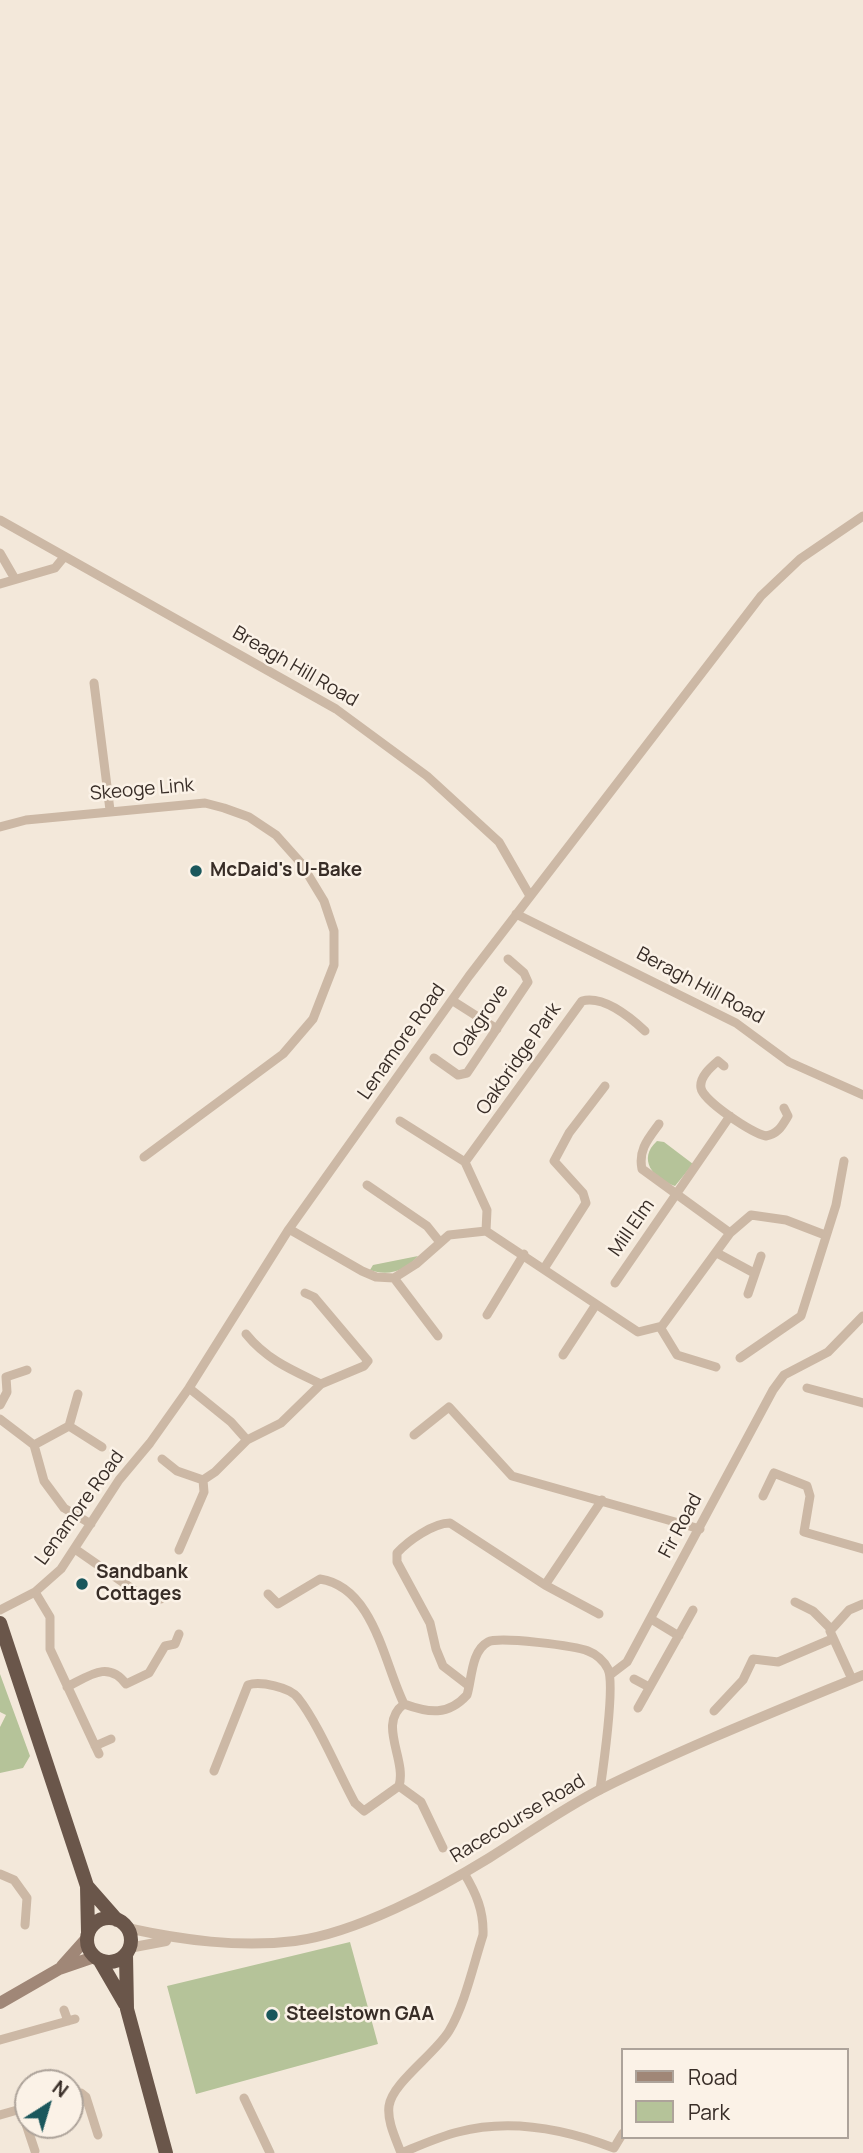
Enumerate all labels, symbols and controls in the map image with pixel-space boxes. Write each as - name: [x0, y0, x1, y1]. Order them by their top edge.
- street label: Breagh Hill Road: [228, 622, 362, 712]
- street label: Skeoge Link: [89, 774, 195, 806]
- place label: McDaid's U-Bake: [210, 860, 362, 882]
- marker: McDaid's U-Bake: [188, 863, 204, 879]
- street label: Beragh Hill Road: [632, 943, 768, 1029]
- street label: Lenamore Road: [354, 980, 450, 1104]
- street label: Oakgrove: [448, 980, 514, 1062]
- street label: Oakbridge Park: [472, 999, 566, 1119]
- street label: Mill Elm: [604, 1195, 660, 1261]
- street label: Lenamore Road: [31, 1446, 129, 1570]
- street label: Fir Road: [655, 1490, 707, 1562]
- place label: Sandbank Cottages: [96, 1562, 188, 1606]
- marker: Sandbank Cottages: [74, 1576, 90, 1592]
- street label: Racecourse Road: [447, 1770, 589, 1868]
- place label: Steelstown GAA: [286, 2004, 434, 2026]
- marker: Steelstown GAA: [264, 2007, 280, 2023]
- legend: [622, 2048, 849, 2139]
- text: Road: [688, 2063, 738, 2091]
- north arrow: [14, 2069, 84, 2139]
- text: N: [47, 2074, 74, 2103]
- text: Park: [688, 2098, 730, 2126]

